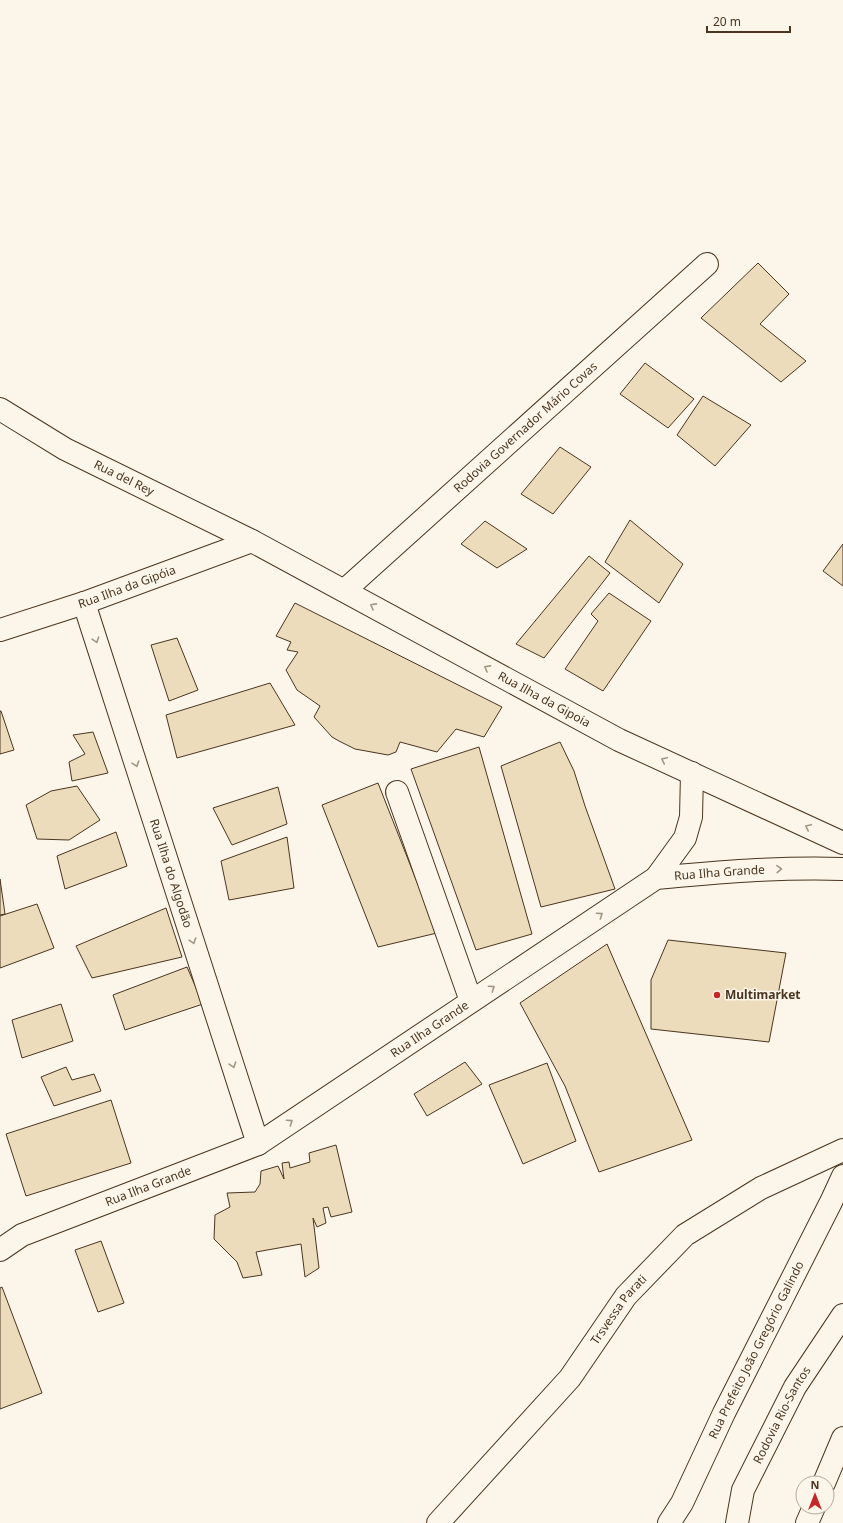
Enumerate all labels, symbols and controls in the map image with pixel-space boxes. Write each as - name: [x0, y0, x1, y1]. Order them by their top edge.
- scale bar: [707, 8, 790, 34]
- text: 20 m: [713, 13, 741, 30]
- street label: Rodovia Governador Mário Covas: [450, 358, 601, 496]
- street label: Rua del Rey: [91, 456, 158, 500]
- street label: Rua Ilha da Gipóia: [76, 561, 178, 612]
- one-way arrow: [370, 603, 377, 610]
- one-way arrow: [91, 636, 100, 643]
- one-way arrow: [484, 665, 491, 672]
- street label: Rua Ilha da Gipoia: [495, 667, 594, 731]
- one-way arrow: [661, 757, 669, 765]
- one-way arrow: [131, 760, 140, 767]
- street label: Rua Ilha do Algodão: [146, 816, 197, 930]
- one-way arrow: [804, 824, 812, 832]
- street label: Rua Ilha Grande: [673, 861, 765, 884]
- one-way arrow: [776, 865, 782, 873]
- one-way arrow: [596, 912, 603, 920]
- one-way arrow: [188, 937, 197, 944]
- one-way arrow: [487, 985, 494, 992]
- place label: Multimarket: [725, 986, 801, 1003]
- marker: Multimarket: [712, 990, 722, 1000]
- street label: Rua Ilha Grande: [387, 996, 472, 1061]
- one-way arrow: [228, 1061, 236, 1068]
- one-way arrow: [286, 1120, 293, 1127]
- street label: Rua Ilha Grande: [103, 1161, 194, 1210]
- street label: Rua Prefeito João Gregório Galindo: [704, 1258, 808, 1442]
- street label: Trsvessa Parati: [586, 1271, 650, 1348]
- street label: Rodovia Rio-Santos: [749, 1363, 815, 1466]
- north arrow: [795, 1475, 835, 1515]
- text: N: [811, 1477, 819, 1492]

